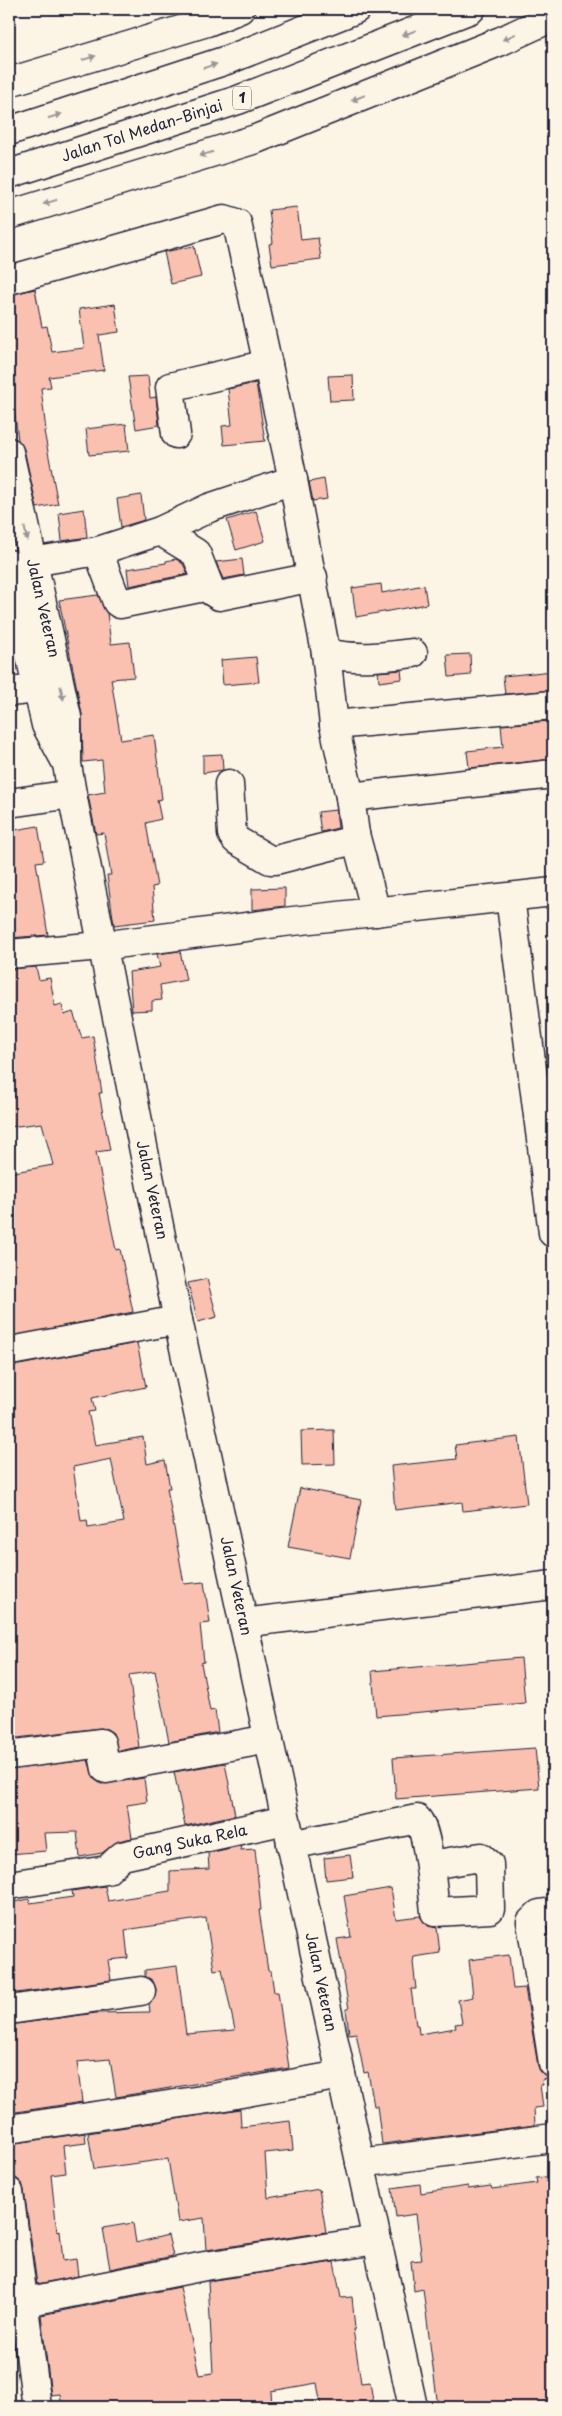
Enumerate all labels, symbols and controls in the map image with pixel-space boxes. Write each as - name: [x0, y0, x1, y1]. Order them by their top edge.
- one-way arrow: [401, 29, 416, 37]
- one-way arrow: [502, 34, 516, 42]
- one-way arrow: [82, 53, 97, 61]
- one-way arrow: [202, 61, 217, 69]
- road number: 1: [233, 86, 251, 110]
- street label: Jalan Tol Medan–Binjai: [58, 93, 225, 167]
- one-way arrow: [350, 94, 365, 102]
- one-way arrow: [48, 111, 63, 119]
- one-way arrow: [198, 151, 213, 159]
- one-way arrow: [43, 199, 58, 207]
- one-way arrow: [22, 527, 30, 542]
- street label: Jalan Veteran: [22, 556, 67, 659]
- one-way arrow: [58, 685, 66, 700]
- street label: Jalan Veteran: [132, 1138, 175, 1241]
- street label: Jalan Veteran: [216, 1534, 259, 1637]
- street label: Gang Suka Rela: [130, 1817, 250, 1864]
- street label: Jalan Veteran: [301, 1930, 344, 2033]

